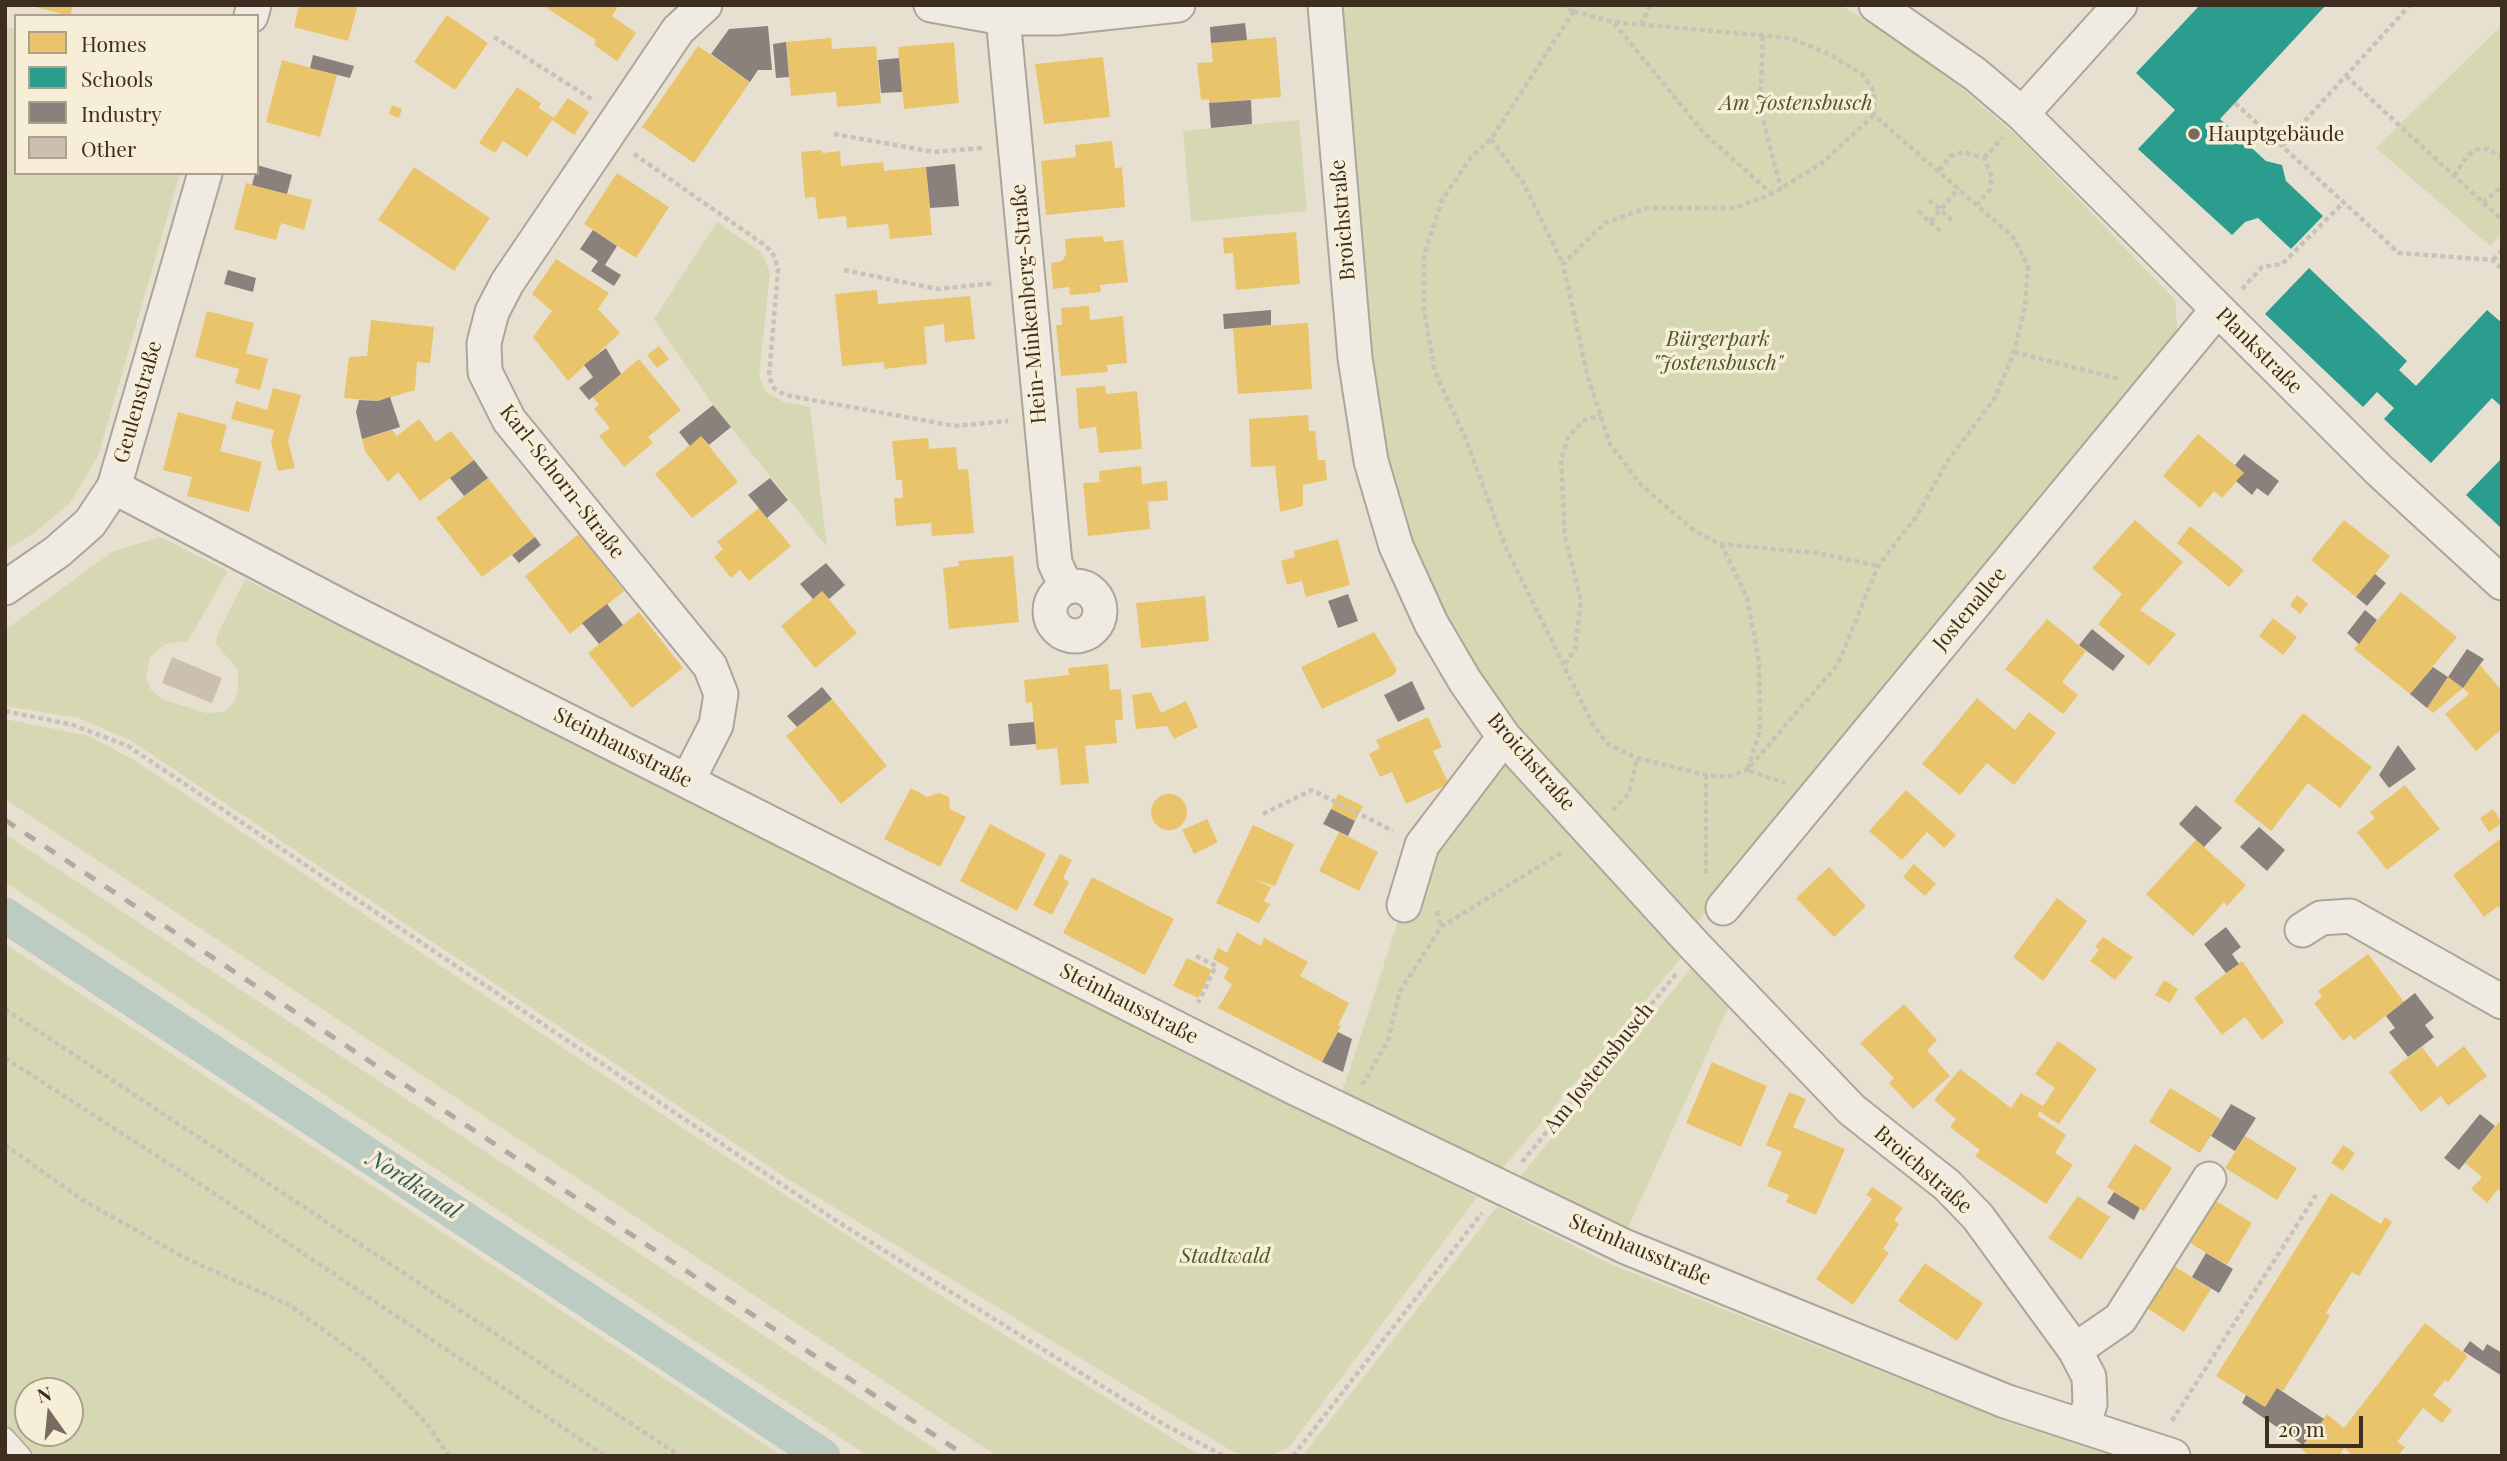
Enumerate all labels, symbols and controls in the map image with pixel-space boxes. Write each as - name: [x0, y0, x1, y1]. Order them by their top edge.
- legend: [14, 14, 259, 175]
- text: Homes: [81, 29, 147, 57]
- text: Schools: [81, 64, 153, 92]
- park label: Am Jostensbusch: [1719, 90, 1873, 116]
- text: Industry: [81, 99, 162, 127]
- place label: Hauptgebäude: [2208, 121, 2344, 147]
- marker: Hauptgebäude: [2186, 126, 2202, 142]
- text: Other: [81, 134, 136, 162]
- street label: Broichstraße: [1325, 158, 1361, 282]
- street label: Hein-Minkenberg-Straße: [1006, 183, 1052, 425]
- street label: Plankstraße: [2210, 302, 2308, 400]
- park label: Bürgerpark "Jostensbusch": [1653, 326, 1783, 376]
- street label: Geulenstraße: [109, 338, 167, 466]
- street label: Karl-Schorn-Straße: [494, 400, 630, 564]
- street label: Jostenallee: [1928, 562, 2012, 656]
- street label: Steinhausstraße: [550, 702, 696, 794]
- street label: Broichstraße: [1482, 708, 1580, 816]
- street label: Steinhausstraße: [1056, 958, 1202, 1050]
- street label: Am Jostensbusch: [1539, 998, 1659, 1138]
- street label: Broichstraße: [1869, 1121, 1977, 1219]
- water label: Nordkanal: [362, 1145, 466, 1225]
- street label: Steinhausstraße: [1565, 1209, 1715, 1291]
- park label: Stadtwald: [1180, 1243, 1270, 1269]
- north arrow: [14, 1377, 84, 1447]
- text: N: [34, 1379, 54, 1408]
- scale bar: [2269, 1402, 2367, 1446]
- text: 20 m: [2278, 1414, 2325, 1442]

